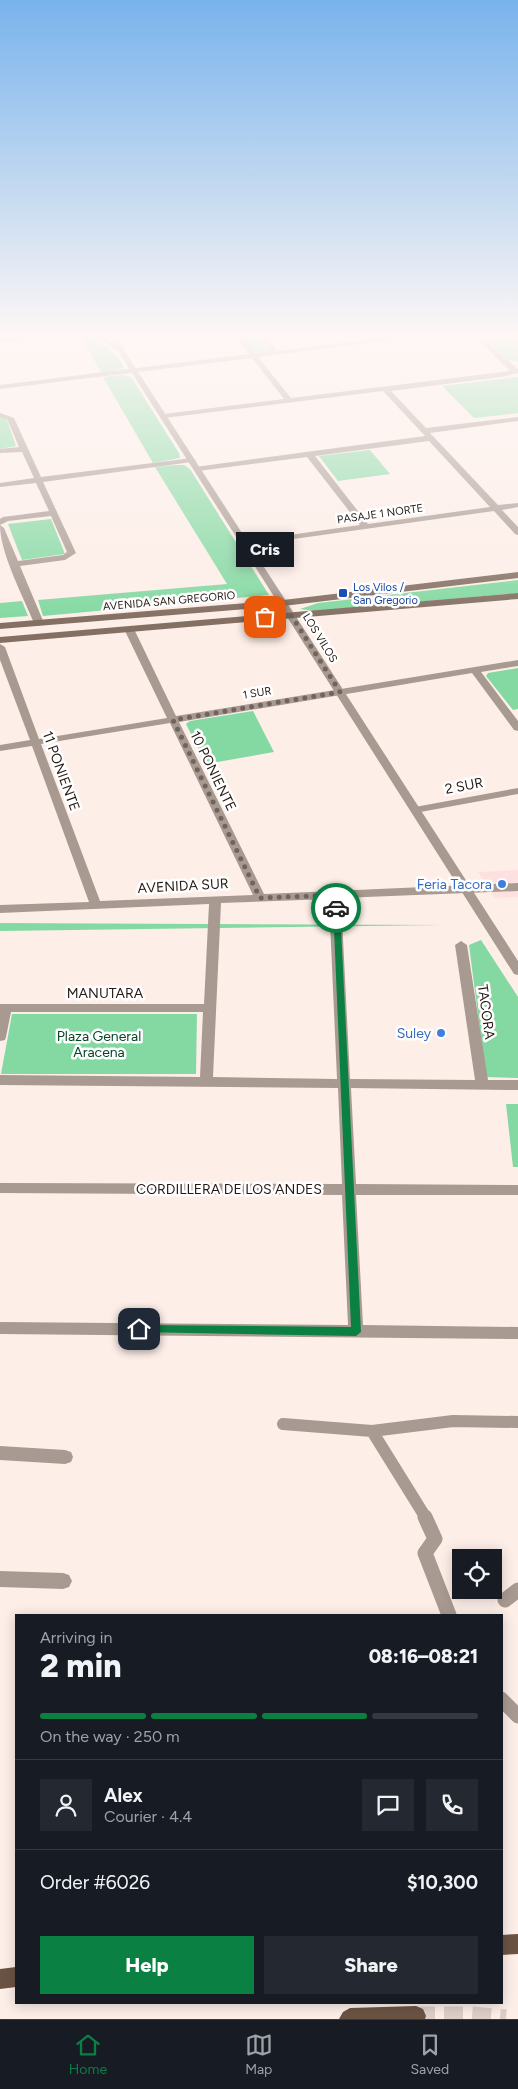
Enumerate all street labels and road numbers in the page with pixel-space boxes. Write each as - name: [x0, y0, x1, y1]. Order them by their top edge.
- street label: PASAJE 1 NORTE: [336, 502, 424, 526]
- street label: AVENIDA SAN GREGORIO: [102, 589, 236, 613]
- street label: LOS VILOS: [300, 611, 340, 665]
- street label: 1 SUR: [242, 684, 272, 702]
- street label: 10 PONIENTE: [186, 728, 240, 814]
- street label: 11 PONIENTE: [39, 729, 83, 813]
- street label: 2 SUR: [443, 774, 485, 798]
- street label: AVENIDA SUR: [137, 875, 229, 897]
- street label: TACORA: [474, 983, 498, 1041]
- street label: MANUTARA: [67, 985, 144, 1002]
- street label: CORDILLERA DE LOS ANDES: [136, 1181, 322, 1198]

